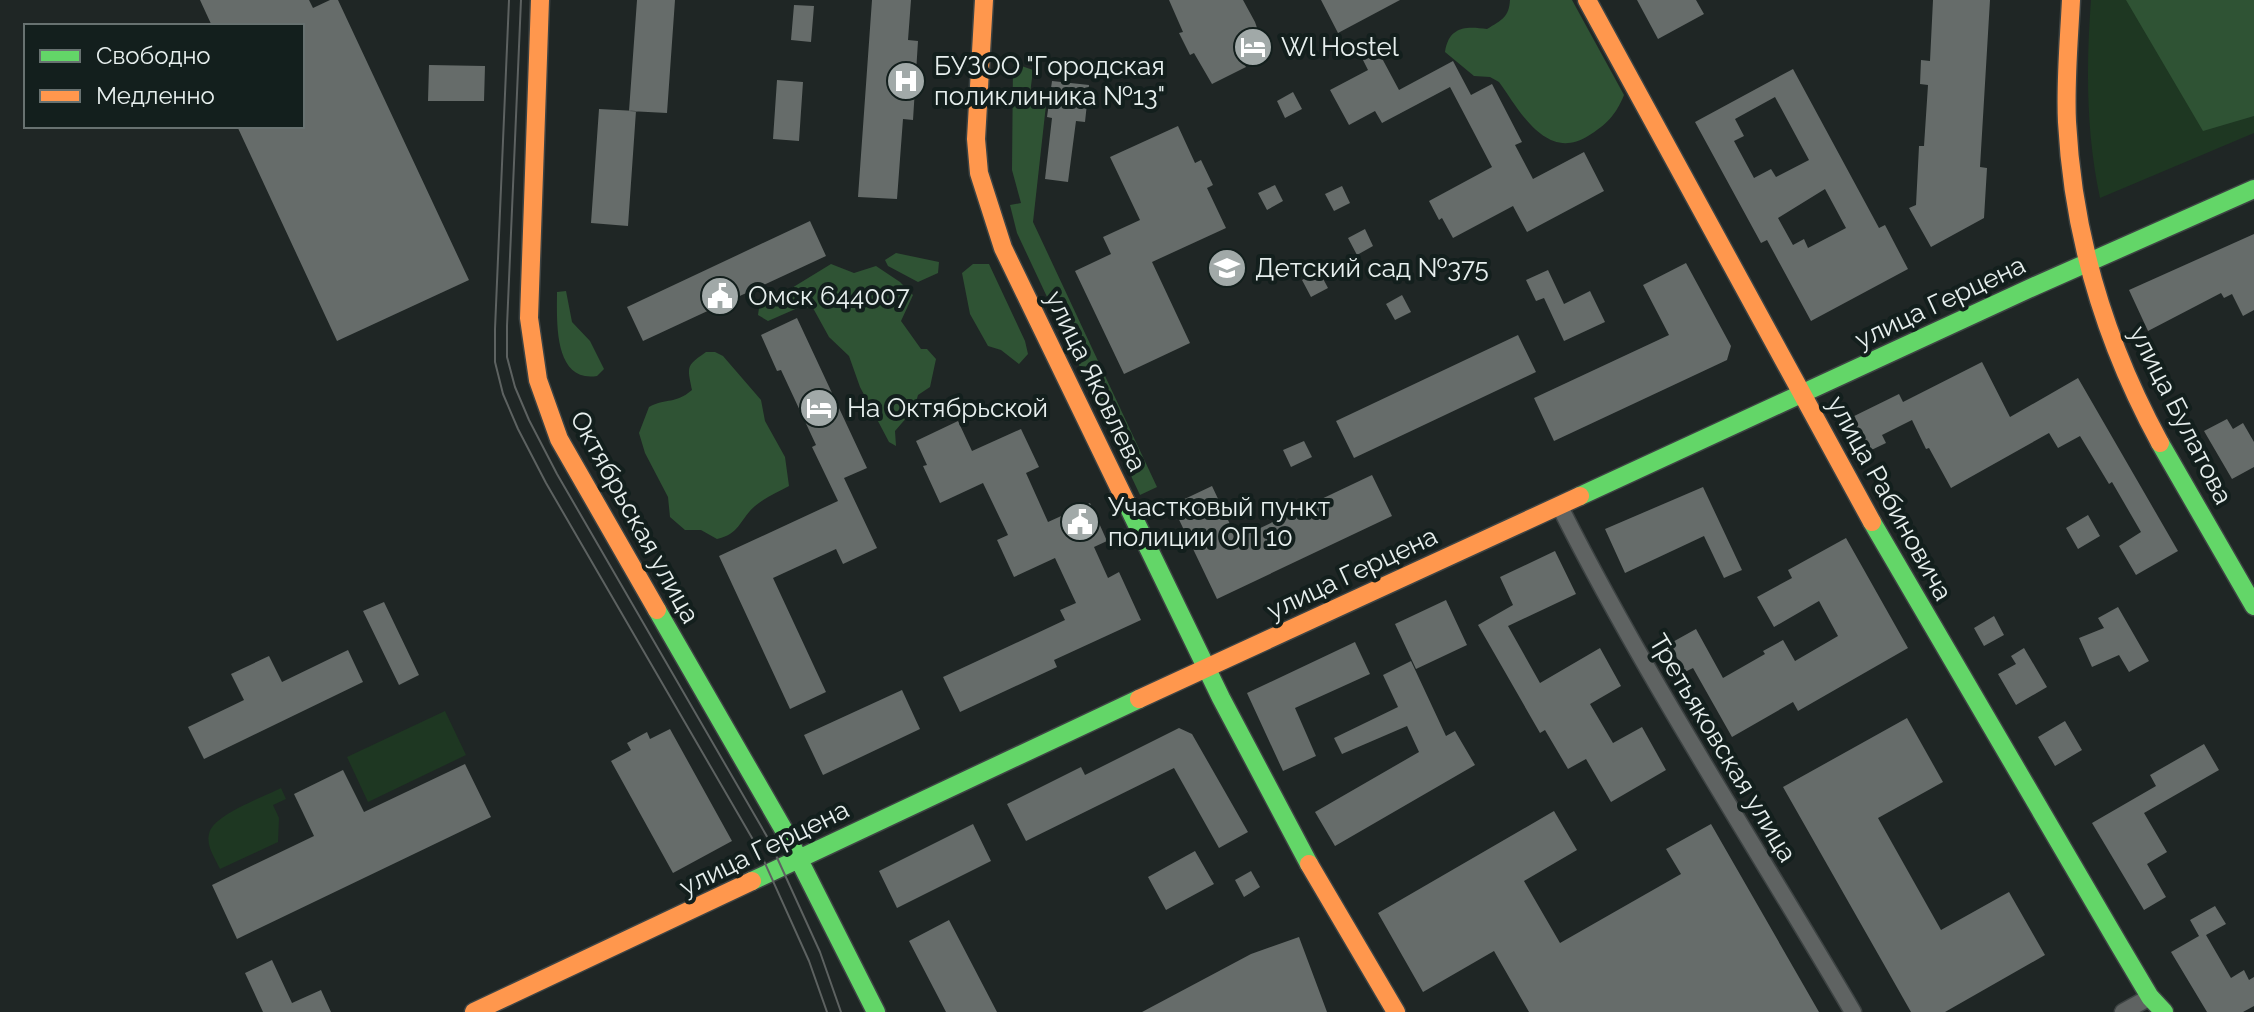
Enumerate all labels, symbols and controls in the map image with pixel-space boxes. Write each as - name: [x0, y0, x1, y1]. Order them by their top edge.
- legend: [24, 24, 304, 128]
- hotel icon: Wl Hostel: [1232, 26, 1274, 68]
- place label: Wl Hostel: [1281, 32, 1400, 62]
- text: Свободно: [96, 41, 211, 70]
- place label: БУЗОО "Городская поликлиника №13": [934, 51, 1165, 111]
- hospital icon: БУЗОО "Городская поликлиника №13": [885, 60, 927, 102]
- text: Медленно: [96, 81, 215, 110]
- school or university icon: Детский сад №375: [1206, 247, 1248, 289]
- street label: улица Герцена: [1850, 249, 2030, 355]
- place label: Детский сад №375: [1255, 253, 1489, 283]
- public building icon: Омск 644007: [699, 275, 741, 317]
- place label: Омск 644007: [748, 281, 910, 311]
- street label: улица Яковлева: [1039, 286, 1153, 476]
- street label: улица Булатова: [2123, 321, 2239, 509]
- hotel icon: На Октябрьской: [798, 387, 840, 429]
- street label: улица Рабиновича: [1821, 390, 1959, 606]
- place label: На Октябрьской: [847, 393, 1048, 423]
- street label: Октябрьская улица: [564, 406, 706, 628]
- place label: Участковый пункт полиции ОП 10: [1108, 492, 1330, 552]
- public building icon: Участковый пункт полиции ОП 10: [1059, 501, 1101, 543]
- street label: улица Герцена: [1262, 520, 1442, 626]
- street label: Третьяковская улица: [1643, 629, 1803, 867]
- street label: улица Герцена: [674, 794, 854, 902]

